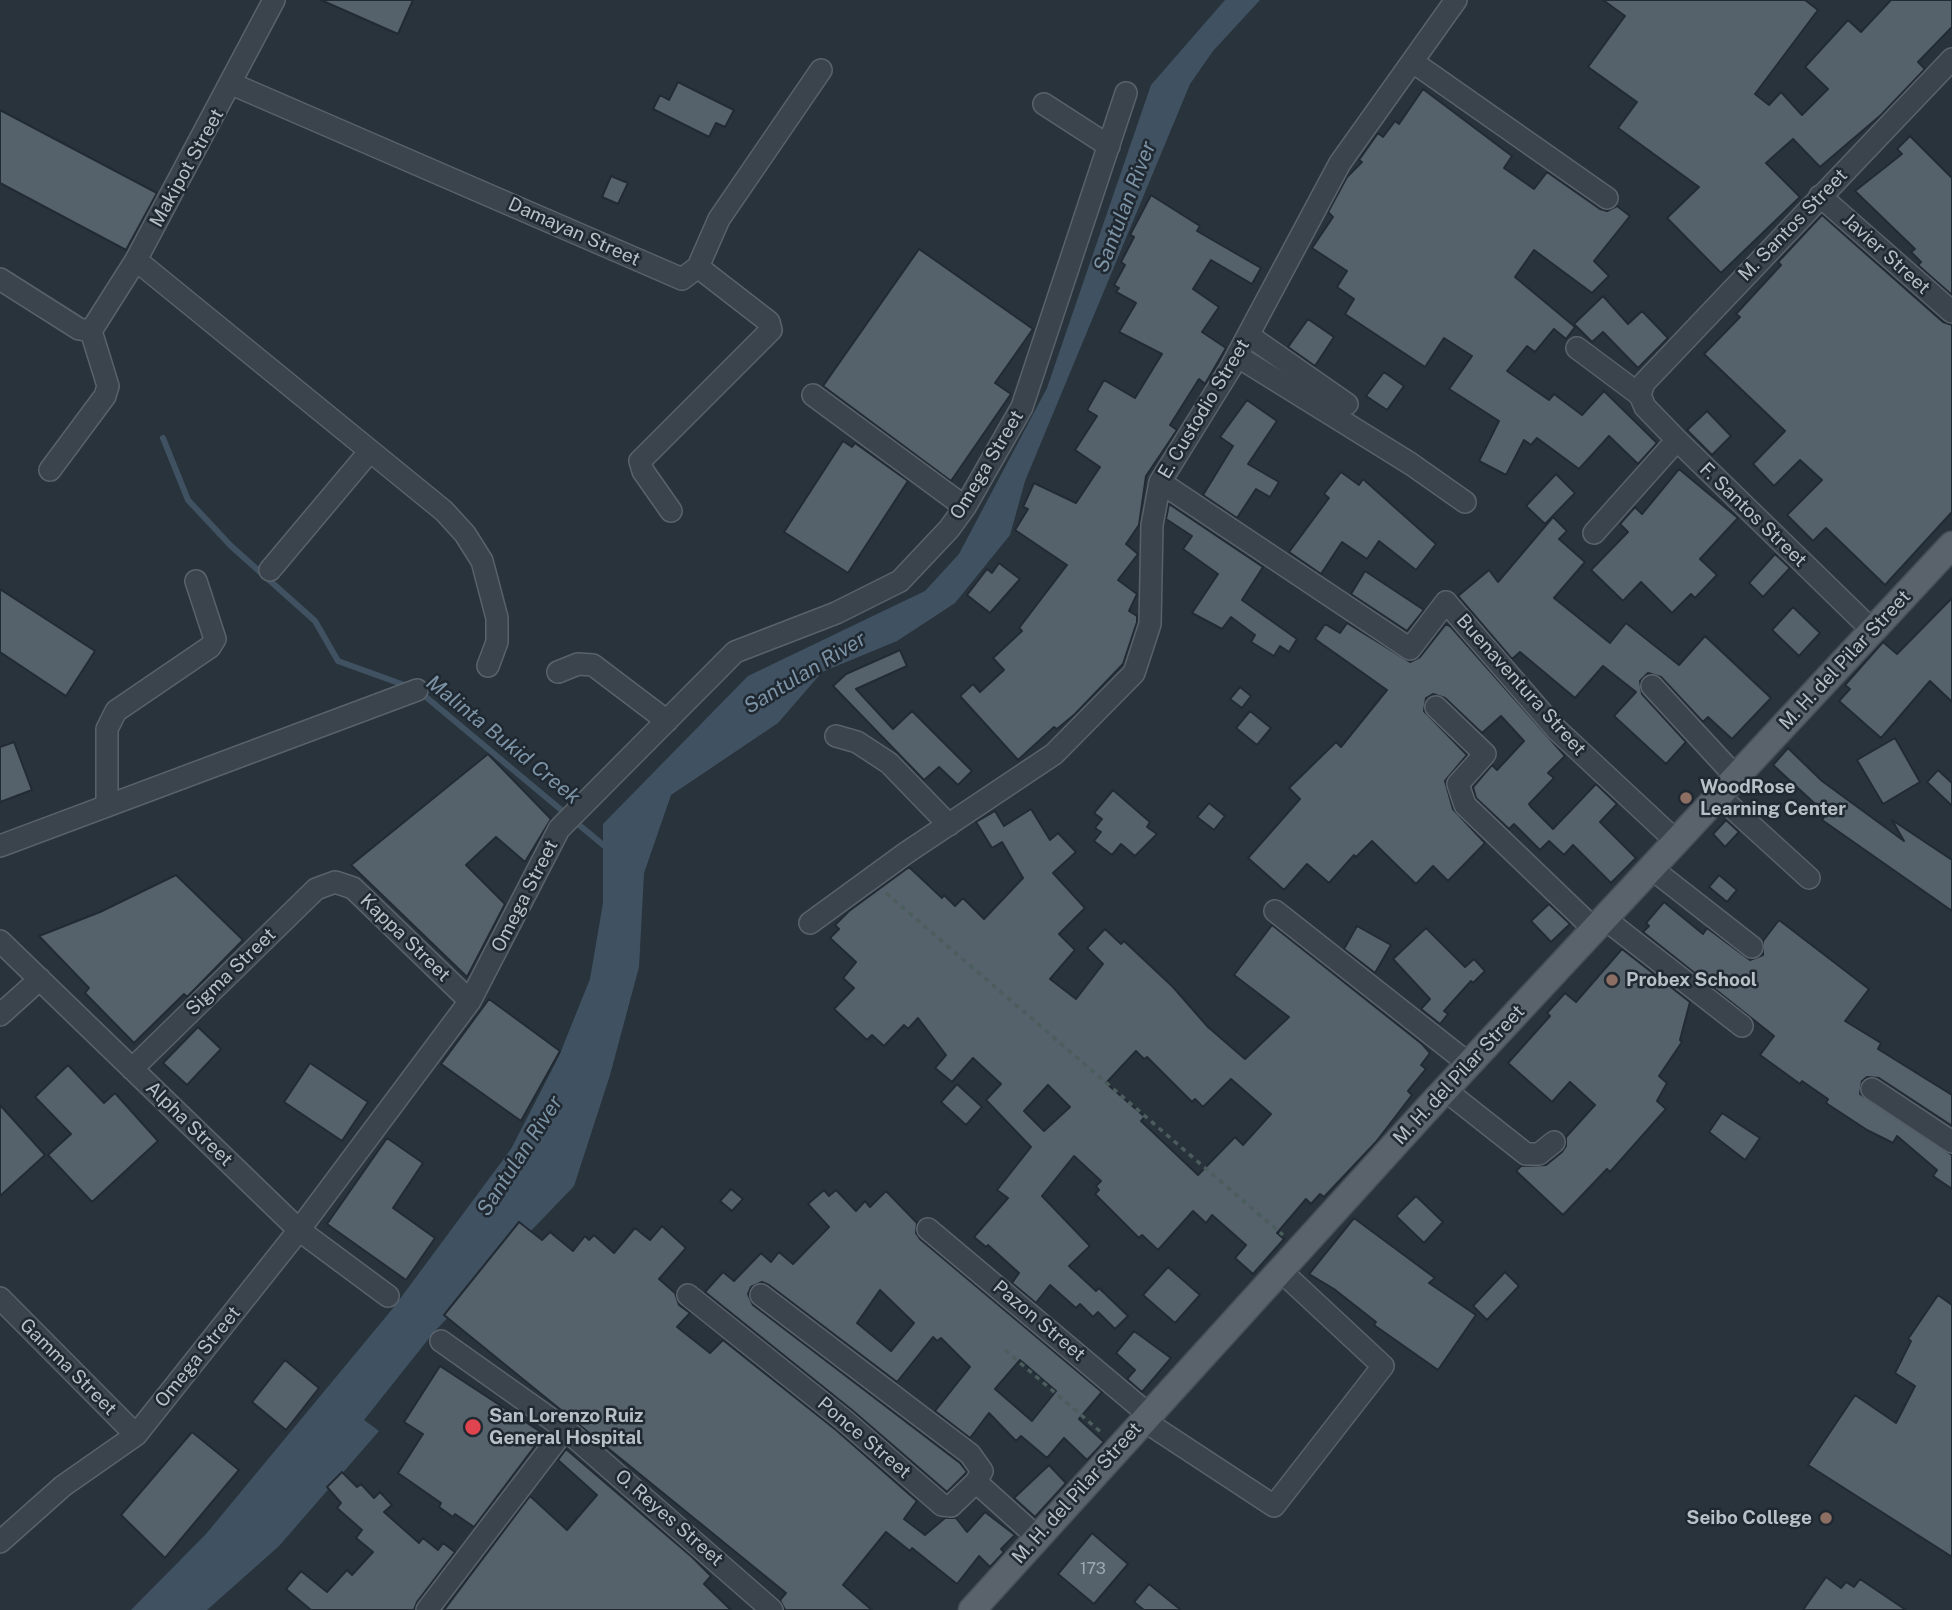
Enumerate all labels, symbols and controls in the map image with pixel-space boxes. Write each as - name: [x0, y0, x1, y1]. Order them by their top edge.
- street label: Makipot Street: [145, 105, 229, 231]
- water label: Santulan River: [1089, 138, 1161, 276]
- street label: M. Santos Street: [1734, 164, 1852, 286]
- street label: Damayan Street: [505, 193, 643, 271]
- street label: Javier Street: [1837, 209, 1935, 299]
- street label: E. Custodio Street: [1153, 335, 1255, 483]
- street label: Omega Street: [946, 406, 1028, 524]
- street label: F. Santos Street: [1695, 458, 1811, 572]
- street label: M. H. del Pilar Street: [1775, 586, 1915, 734]
- street label: Buenaventura Street: [1451, 610, 1591, 760]
- water label: Santulan River: [739, 627, 871, 719]
- water label: Malinta Bukid Creek: [421, 670, 585, 810]
- place label: WoodRose Learning Center: [1700, 776, 1846, 820]
- marker: WoodRose Learning Center: [1678, 790, 1694, 806]
- street label: Omega Street: [487, 836, 563, 956]
- street label: Kappa Street: [355, 889, 455, 987]
- street label: Sigma Street: [181, 923, 281, 1021]
- place label: Probex School: [1626, 969, 1757, 991]
- marker: Probex School: [1604, 972, 1620, 988]
- street label: M. H. del Pilar Street: [1389, 1001, 1529, 1149]
- street label: Alpha Street: [141, 1077, 237, 1171]
- water label: Santulan River: [472, 1091, 568, 1221]
- street label: Pazon Street: [988, 1276, 1090, 1366]
- street label: Omega Street: [150, 1302, 246, 1412]
- street label: Gamma Street: [15, 1314, 121, 1420]
- street label: Ponce Street: [813, 1392, 915, 1484]
- place label: San Lorenzo Ruiz General Hospital: [489, 1405, 644, 1449]
- marker: San Lorenzo Ruiz General Hospital: [463, 1417, 483, 1437]
- street label: M. H. del Pilar Street: [1008, 1418, 1146, 1568]
- street label: O. Reyes Street: [610, 1465, 728, 1571]
- place label: Seibo College: [1686, 1507, 1812, 1529]
- marker: Seibo College: [1818, 1510, 1834, 1526]
- house number: 173: [1080, 1559, 1106, 1579]

